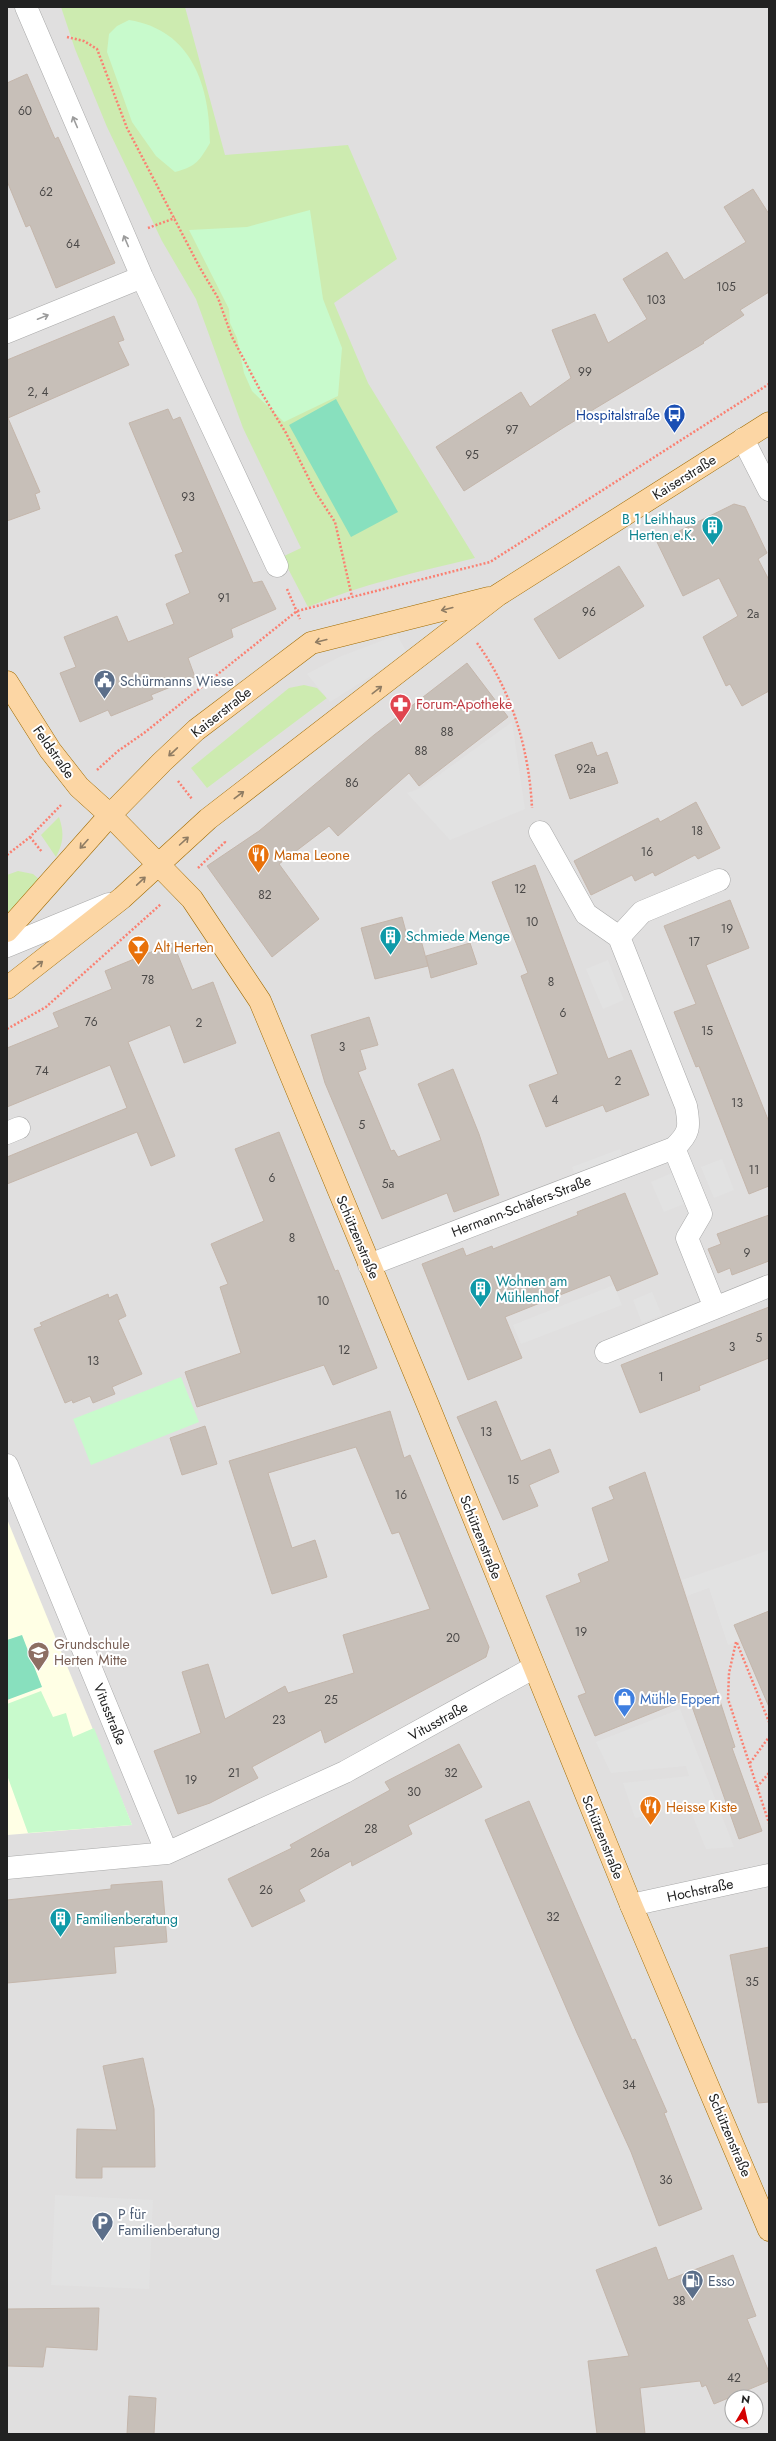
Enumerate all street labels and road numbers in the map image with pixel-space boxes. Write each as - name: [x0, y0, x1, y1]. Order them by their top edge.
- street label: Kaiserstraße: [648, 450, 720, 504]
- street label: Kaiserstraße: [187, 682, 255, 742]
- street label: Feldstraße: [28, 721, 80, 783]
- street label: Hermann-Schäfers-Straße: [448, 1170, 594, 1242]
- street label: Schützenstraße: [331, 1192, 385, 1282]
- street label: Schützenstraße: [455, 1492, 507, 1582]
- street label: Vitusstraße: [89, 1680, 131, 1748]
- street label: Vitusstraße: [405, 1697, 471, 1745]
- street label: Schützenstraße: [577, 1792, 629, 1882]
- street label: Hochstraße: [665, 1873, 735, 1907]
- street label: Schützenstraße: [703, 2090, 757, 2180]

